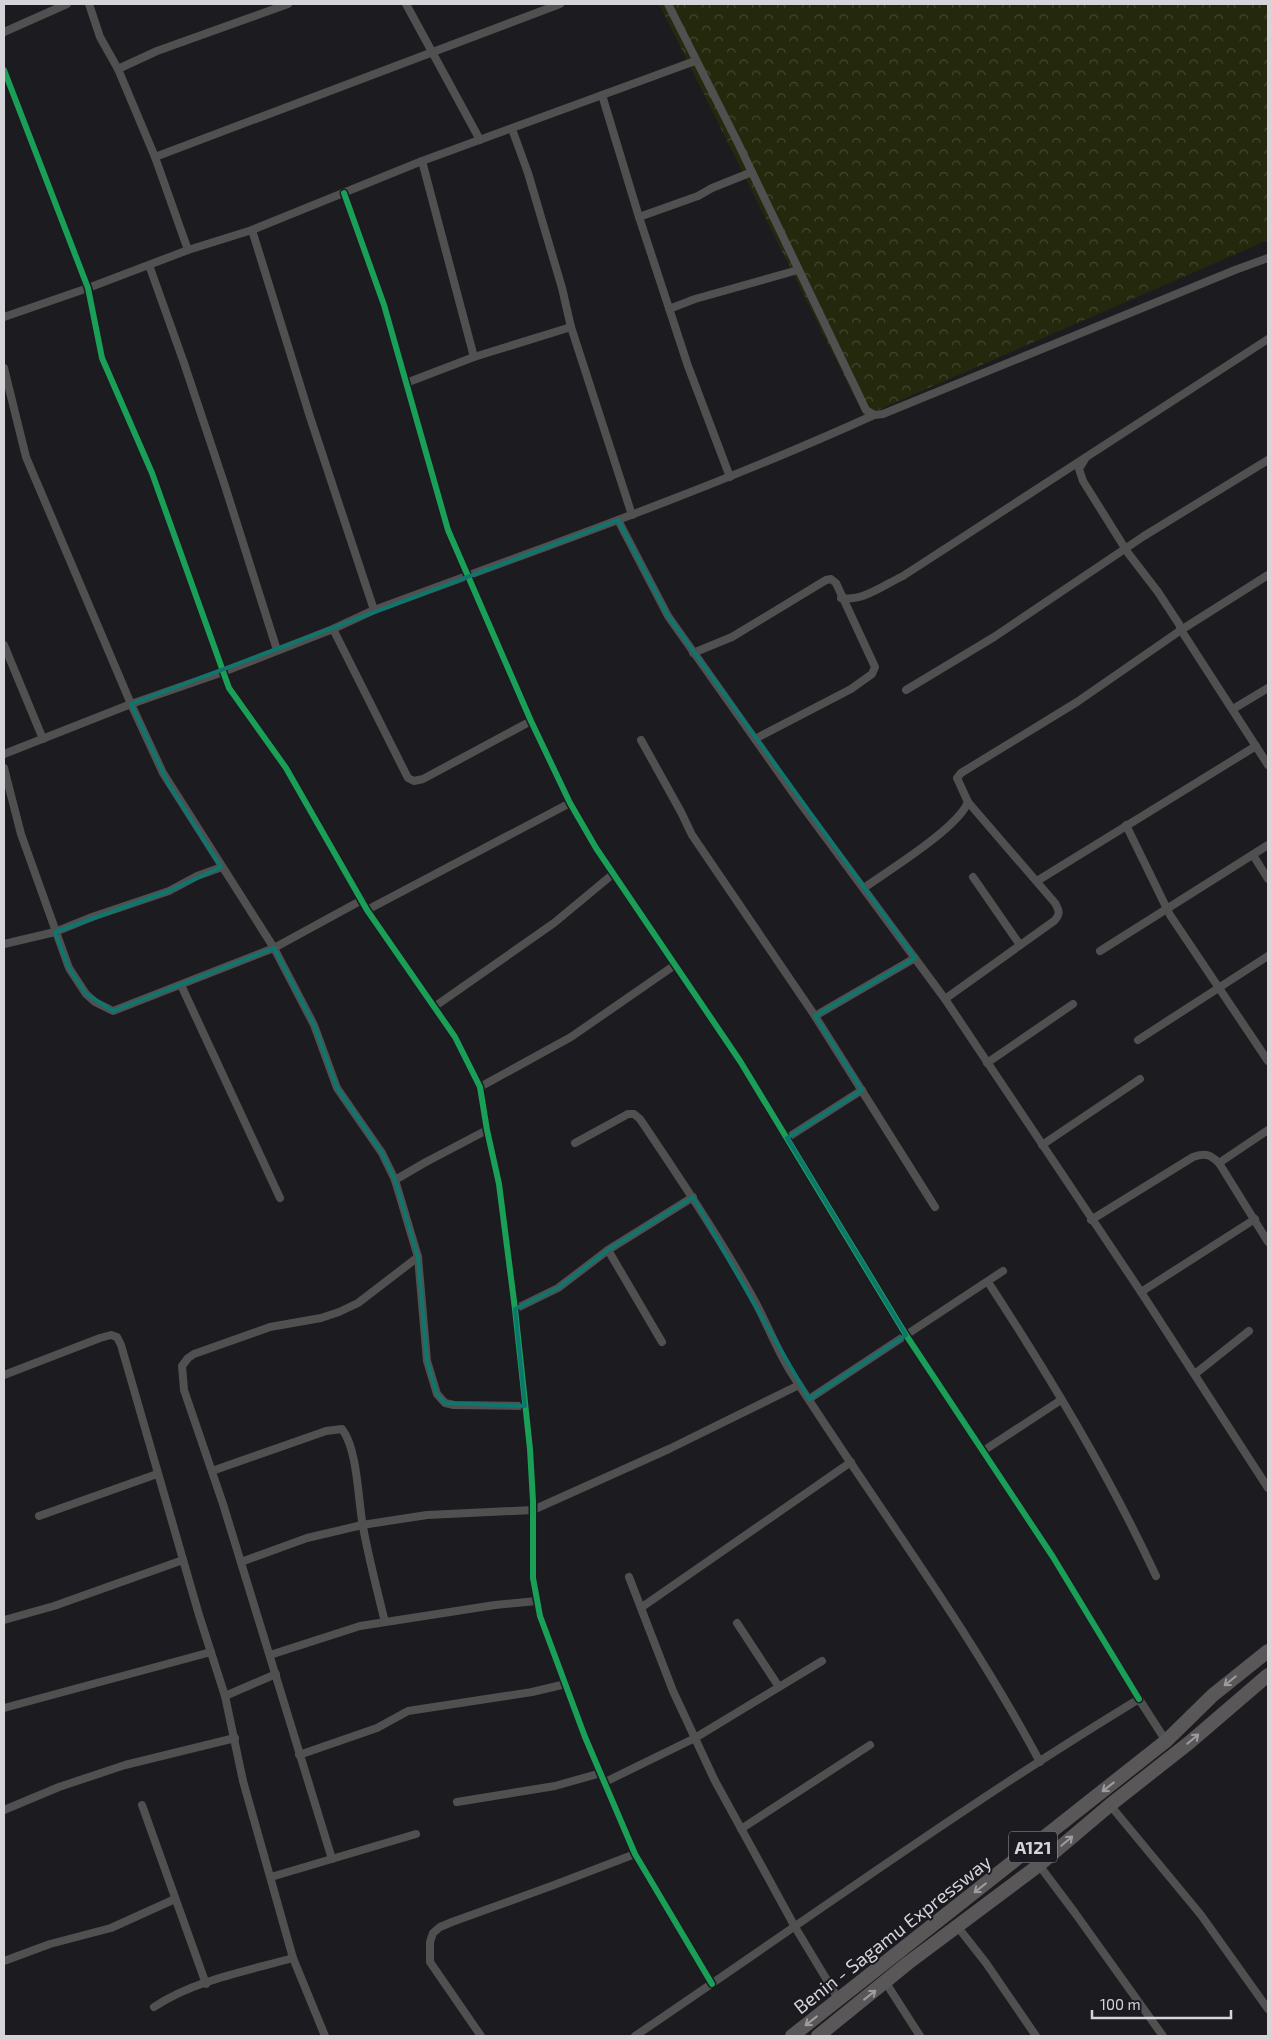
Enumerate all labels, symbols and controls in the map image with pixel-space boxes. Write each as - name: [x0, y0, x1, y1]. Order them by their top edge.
- one-way arrow: [1223, 1676, 1237, 1686]
- one-way arrow: [1186, 1733, 1199, 1744]
- one-way arrow: [1101, 1782, 1114, 1793]
- road number: A121: [1009, 1831, 1057, 1862]
- one-way arrow: [1060, 1836, 1073, 1847]
- street label: Benin - Sagamu Expressway: [789, 1850, 995, 2018]
- one-way arrow: [974, 1883, 987, 1894]
- scale bar: [1092, 1988, 1231, 2020]
- one-way arrow: [864, 1990, 877, 2001]
- text: 100 m: [1100, 1995, 1141, 2013]
- one-way arrow: [805, 2016, 818, 2027]

